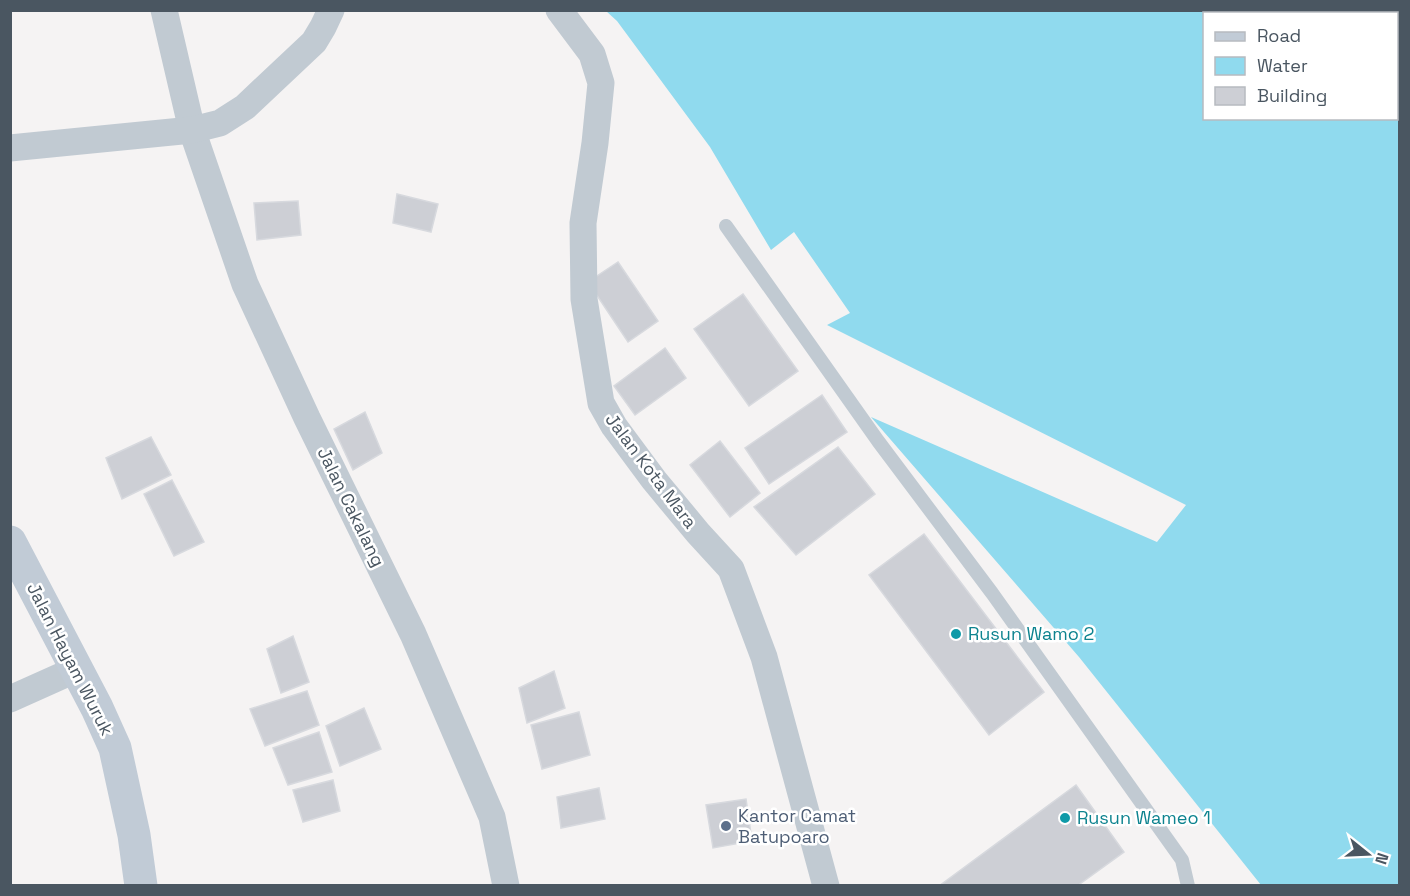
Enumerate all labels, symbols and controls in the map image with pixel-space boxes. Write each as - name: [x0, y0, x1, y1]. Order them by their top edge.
- legend: [1203, 12, 1398, 120]
- text: Road: [1257, 24, 1301, 47]
- text: Water: [1257, 54, 1308, 77]
- text: Building: [1257, 84, 1327, 107]
- street label: Jalan Kota Mara: [601, 409, 702, 533]
- street label: Jalan Cakalang: [313, 443, 390, 570]
- street label: Jalan Hayam Wuruk: [22, 578, 119, 739]
- place label: Rusun Wamo 2: [968, 622, 1094, 645]
- marker: Rusun Wamo 2: [949, 627, 963, 641]
- place label: Kantor Camat Batupoaro: [738, 804, 856, 848]
- place label: Rusun Wameo 1: [1077, 806, 1211, 829]
- marker: Rusun Wameo 1: [1058, 811, 1072, 825]
- marker: Kantor Camat Batupoaro: [719, 819, 733, 833]
- north arrow: [1338, 824, 1398, 884]
- text: N: [1370, 850, 1393, 867]

